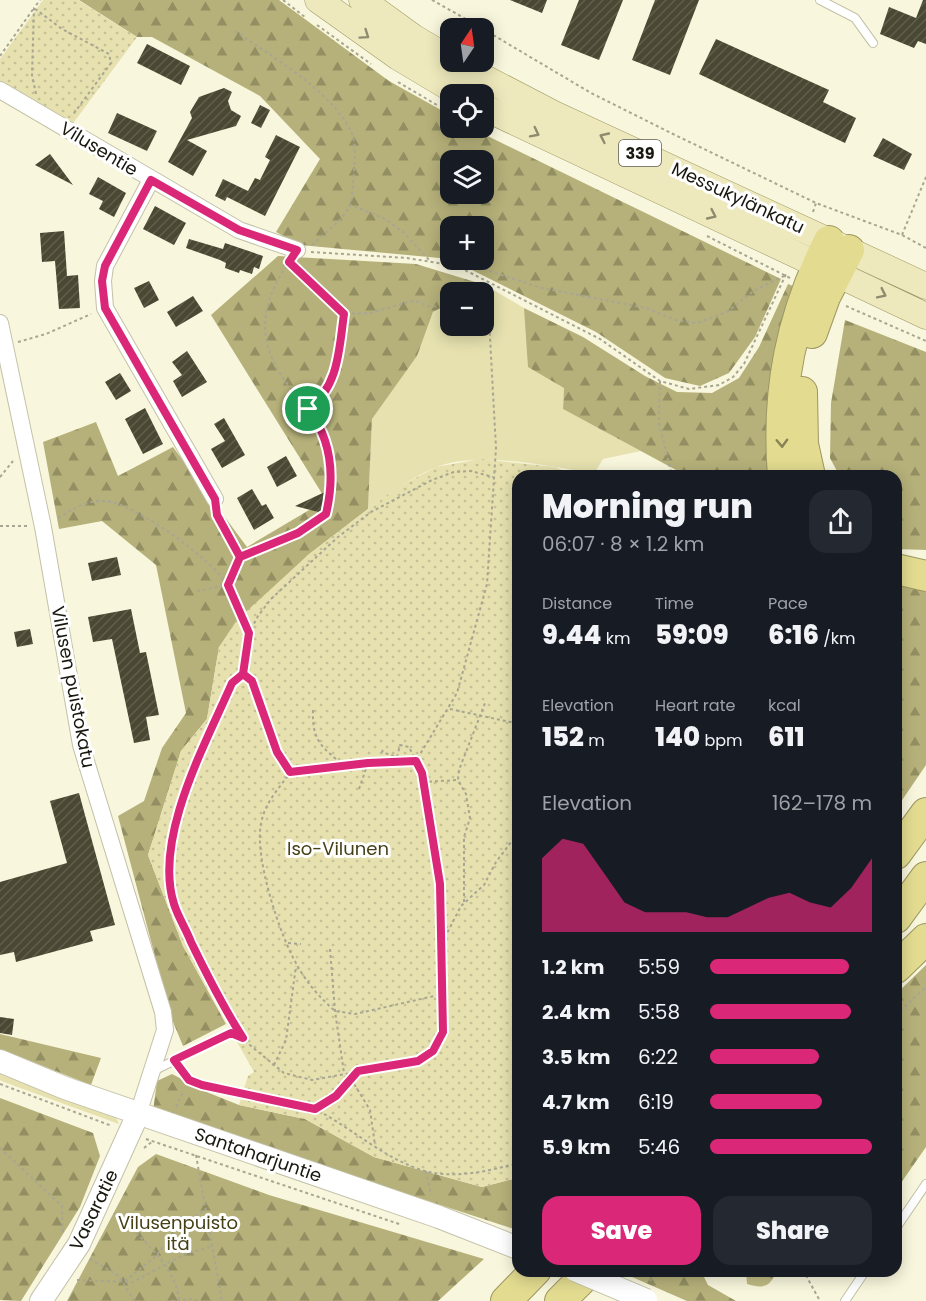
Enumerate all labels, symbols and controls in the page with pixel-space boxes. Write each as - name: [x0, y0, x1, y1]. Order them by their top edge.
- north arrow: [440, 18, 494, 72]
- map controls: [440, 18, 494, 336]
- one-way arrow: [359, 27, 369, 39]
- button: locate: [440, 84, 494, 138]
- street label: Vilusentie: [56, 116, 143, 182]
- one-way arrow: [529, 126, 540, 137]
- one-way arrow: [600, 132, 611, 144]
- road number: 339: [619, 140, 661, 166]
- button: layers: [440, 150, 494, 204]
- street label: Messukylänkatu: [668, 156, 809, 239]
- one-way arrow: [705, 208, 716, 220]
- button: +: [440, 216, 494, 270]
- button: −: [440, 282, 494, 336]
- one-way arrow: [875, 287, 886, 299]
- pin: [282, 383, 333, 434]
- icon: arrive: [291, 392, 324, 425]
- one-way arrow: [775, 439, 788, 448]
- text: Morning run: [542, 483, 753, 530]
- button: share: [809, 490, 872, 553]
- text: 06:07 · 8 × 1.2 km: [542, 530, 704, 558]
- text: Distance: [542, 592, 612, 615]
- text: Time: [655, 592, 694, 615]
- text: Pace: [768, 592, 808, 615]
- street label: Vilusen puistokatu: [46, 604, 101, 770]
- text: 9.44: [542, 617, 602, 653]
- text: 59:09: [655, 617, 728, 653]
- text: 6:16: [768, 617, 819, 653]
- text: km: [602, 627, 631, 650]
- text: /km: [819, 627, 856, 650]
- text: Elevation: [542, 694, 614, 717]
- text: Heart rate: [655, 694, 735, 717]
- text: kcal: [768, 694, 801, 717]
- text: 152: [542, 719, 584, 755]
- text: 140: [655, 719, 700, 755]
- text: 611: [768, 719, 805, 755]
- text: m: [584, 729, 605, 752]
- text: bpm: [700, 729, 743, 752]
- text: Elevation: [542, 789, 632, 817]
- text: 162–178 m: [772, 789, 872, 817]
- park label: Iso-Vilunen: [287, 836, 389, 861]
- text: 1.2 km: [542, 953, 604, 981]
- text: 5:59: [638, 953, 680, 981]
- text: 2.4 km: [542, 998, 610, 1026]
- text: 5:58: [638, 998, 680, 1026]
- text: 3.5 km: [542, 1043, 611, 1071]
- text: 6:22: [638, 1043, 678, 1071]
- text: 4.7 km: [542, 1088, 610, 1116]
- text: 6:19: [638, 1088, 674, 1116]
- street label: Santaharjuntie: [191, 1121, 325, 1188]
- text: 5.9 km: [542, 1133, 611, 1161]
- text: 5:46: [638, 1133, 680, 1161]
- street label: Vasaratie: [63, 1165, 124, 1254]
- button: Save: [542, 1196, 701, 1265]
- button: Share: [713, 1196, 872, 1265]
- park label: Vilusenpuisto itä: [118, 1210, 238, 1256]

